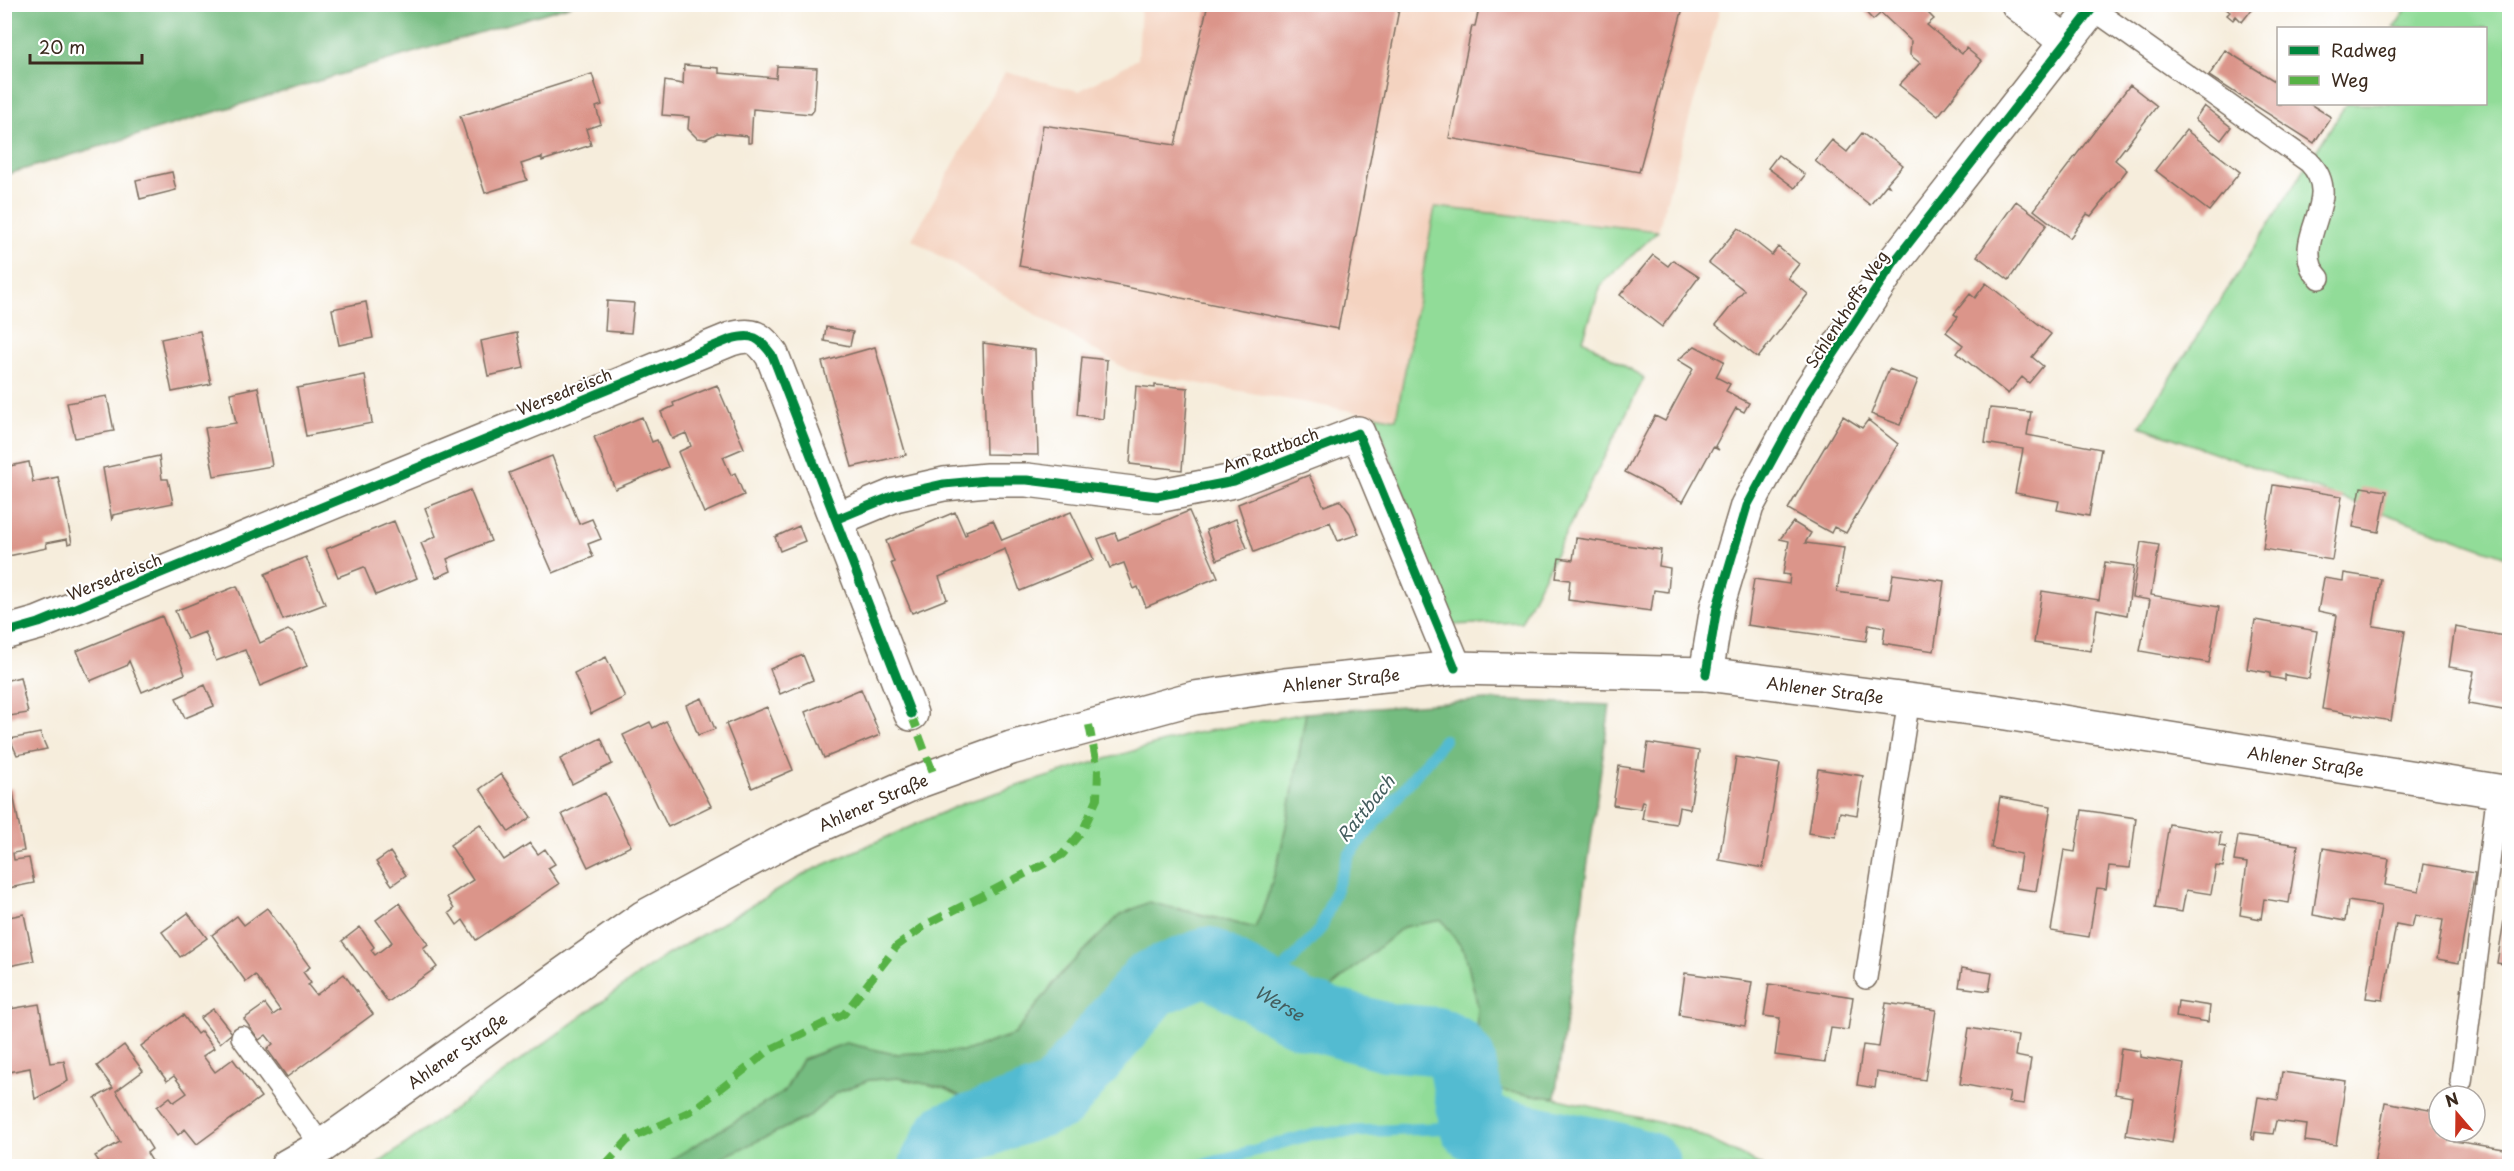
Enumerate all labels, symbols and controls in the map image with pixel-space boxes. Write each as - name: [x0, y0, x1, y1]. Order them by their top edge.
- scale bar: [30, 27, 142, 65]
- legend: [2277, 27, 2487, 105]
- text: 20 m: [39, 33, 85, 60]
- text: Radweg: [2331, 36, 2397, 63]
- text: Weg: [2331, 66, 2369, 93]
- street label: Schlenkhoffs Weg: [1799, 245, 1893, 373]
- street label: Wersedreisch: [513, 361, 615, 421]
- street label: Am Rattbach: [1219, 420, 1321, 478]
- street label: Wersedreisch: [63, 546, 165, 606]
- street label: Ahlener Straße: [1281, 662, 1401, 697]
- street label: Ahlener Straße: [1765, 670, 1885, 709]
- street label: Ahlener Straße: [2246, 740, 2366, 782]
- street label: Ahlener Straße: [814, 767, 931, 837]
- water label: Rattbach: [1330, 768, 1401, 847]
- water label: Werse: [1250, 977, 1311, 1028]
- street label: Ahlener Straße: [402, 1006, 512, 1094]
- north arrow: [2427, 1084, 2487, 1144]
- text: N: [2441, 1086, 2462, 1112]

